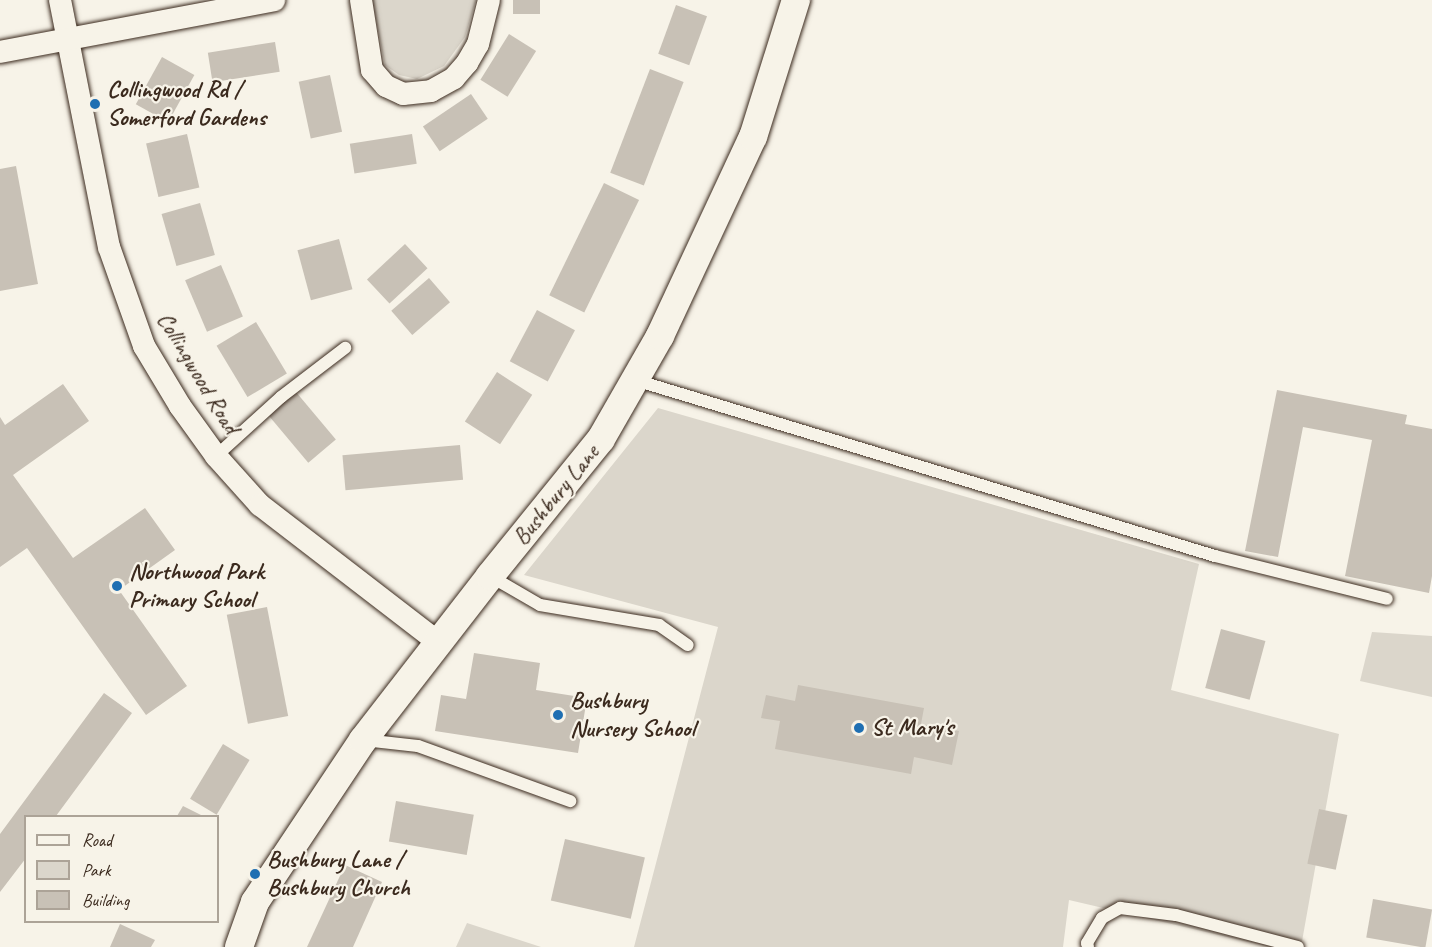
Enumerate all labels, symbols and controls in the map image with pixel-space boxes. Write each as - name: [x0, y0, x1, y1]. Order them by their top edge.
- place label: Collingwood Rd / Somerford Gardens: [107, 76, 266, 132]
- marker: Collingwood Rd / Somerford Gardens: [88, 97, 102, 111]
- street label: Collingwood Road: [151, 307, 245, 439]
- street label: Bushbury Lane: [507, 439, 605, 551]
- place label: Northwood Park Primary School: [129, 558, 264, 614]
- marker: Northwood Park Primary School: [110, 579, 124, 593]
- place label: Bushbury Nursery School: [570, 687, 694, 743]
- marker: Bushbury Nursery School: [551, 708, 565, 722]
- place label: St Mary's: [871, 714, 953, 742]
- marker: St Mary's: [852, 721, 866, 735]
- legend: [24, 815, 219, 923]
- text: Road: [82, 829, 112, 851]
- place label: Bushbury Lane / Bushbury Church: [267, 846, 411, 902]
- text: Park: [82, 859, 111, 881]
- marker: Bushbury Lane / Bushbury Church: [248, 867, 262, 881]
- text: Building: [82, 889, 129, 911]

